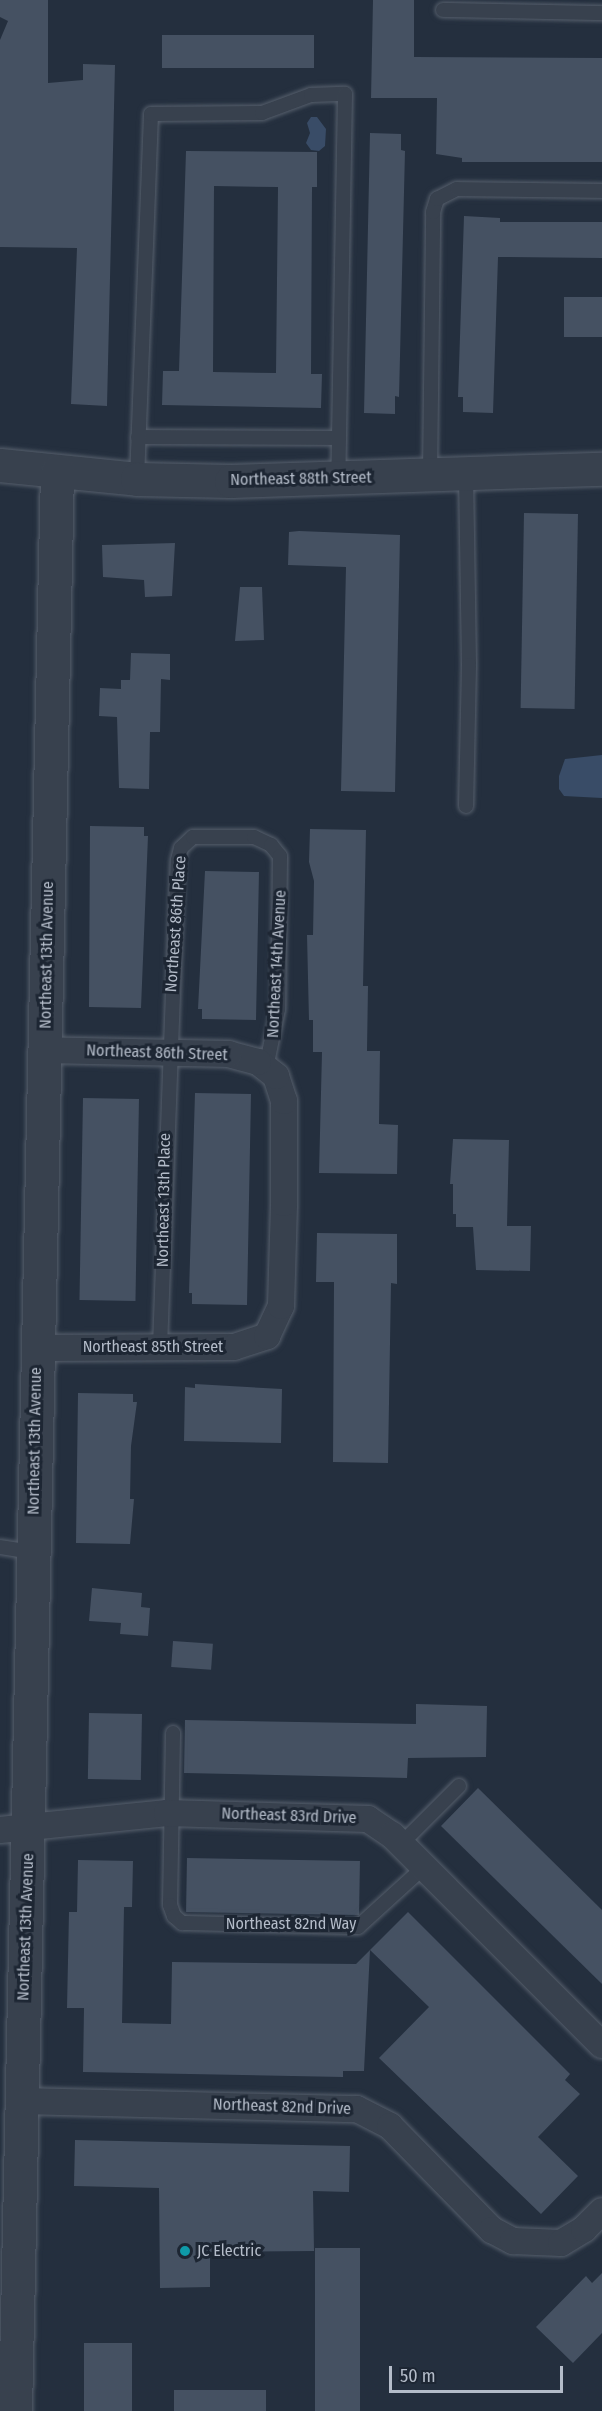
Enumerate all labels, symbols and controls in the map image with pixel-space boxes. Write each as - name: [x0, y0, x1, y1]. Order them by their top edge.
- street label: Northeast 88th Street: [230, 468, 372, 490]
- street label: Northeast 86th Place: [162, 855, 190, 993]
- street label: Northeast 13th Avenue: [36, 881, 58, 1029]
- street label: Northeast 14th Avenue: [264, 890, 290, 1038]
- street label: Northeast 86th Street: [86, 1041, 228, 1065]
- street label: Northeast 13th Place: [153, 1133, 175, 1267]
- street label: Northeast 85th Street: [83, 1337, 223, 1357]
- street label: Northeast 13th Avenue: [24, 1367, 46, 1515]
- street label: Northeast 83rd Drive: [221, 1804, 357, 1828]
- street label: Northeast 13th Avenue: [14, 1853, 38, 2001]
- street label: Northeast 82nd Way: [226, 1914, 356, 1934]
- street label: Northeast 82nd Drive: [213, 2095, 351, 2119]
- place label: JC Electric: [197, 2241, 261, 2261]
- marker: JC Electric: [178, 2244, 192, 2258]
- scale bar: [392, 2354, 566, 2392]
- text: 50 m: [400, 2365, 436, 2387]

